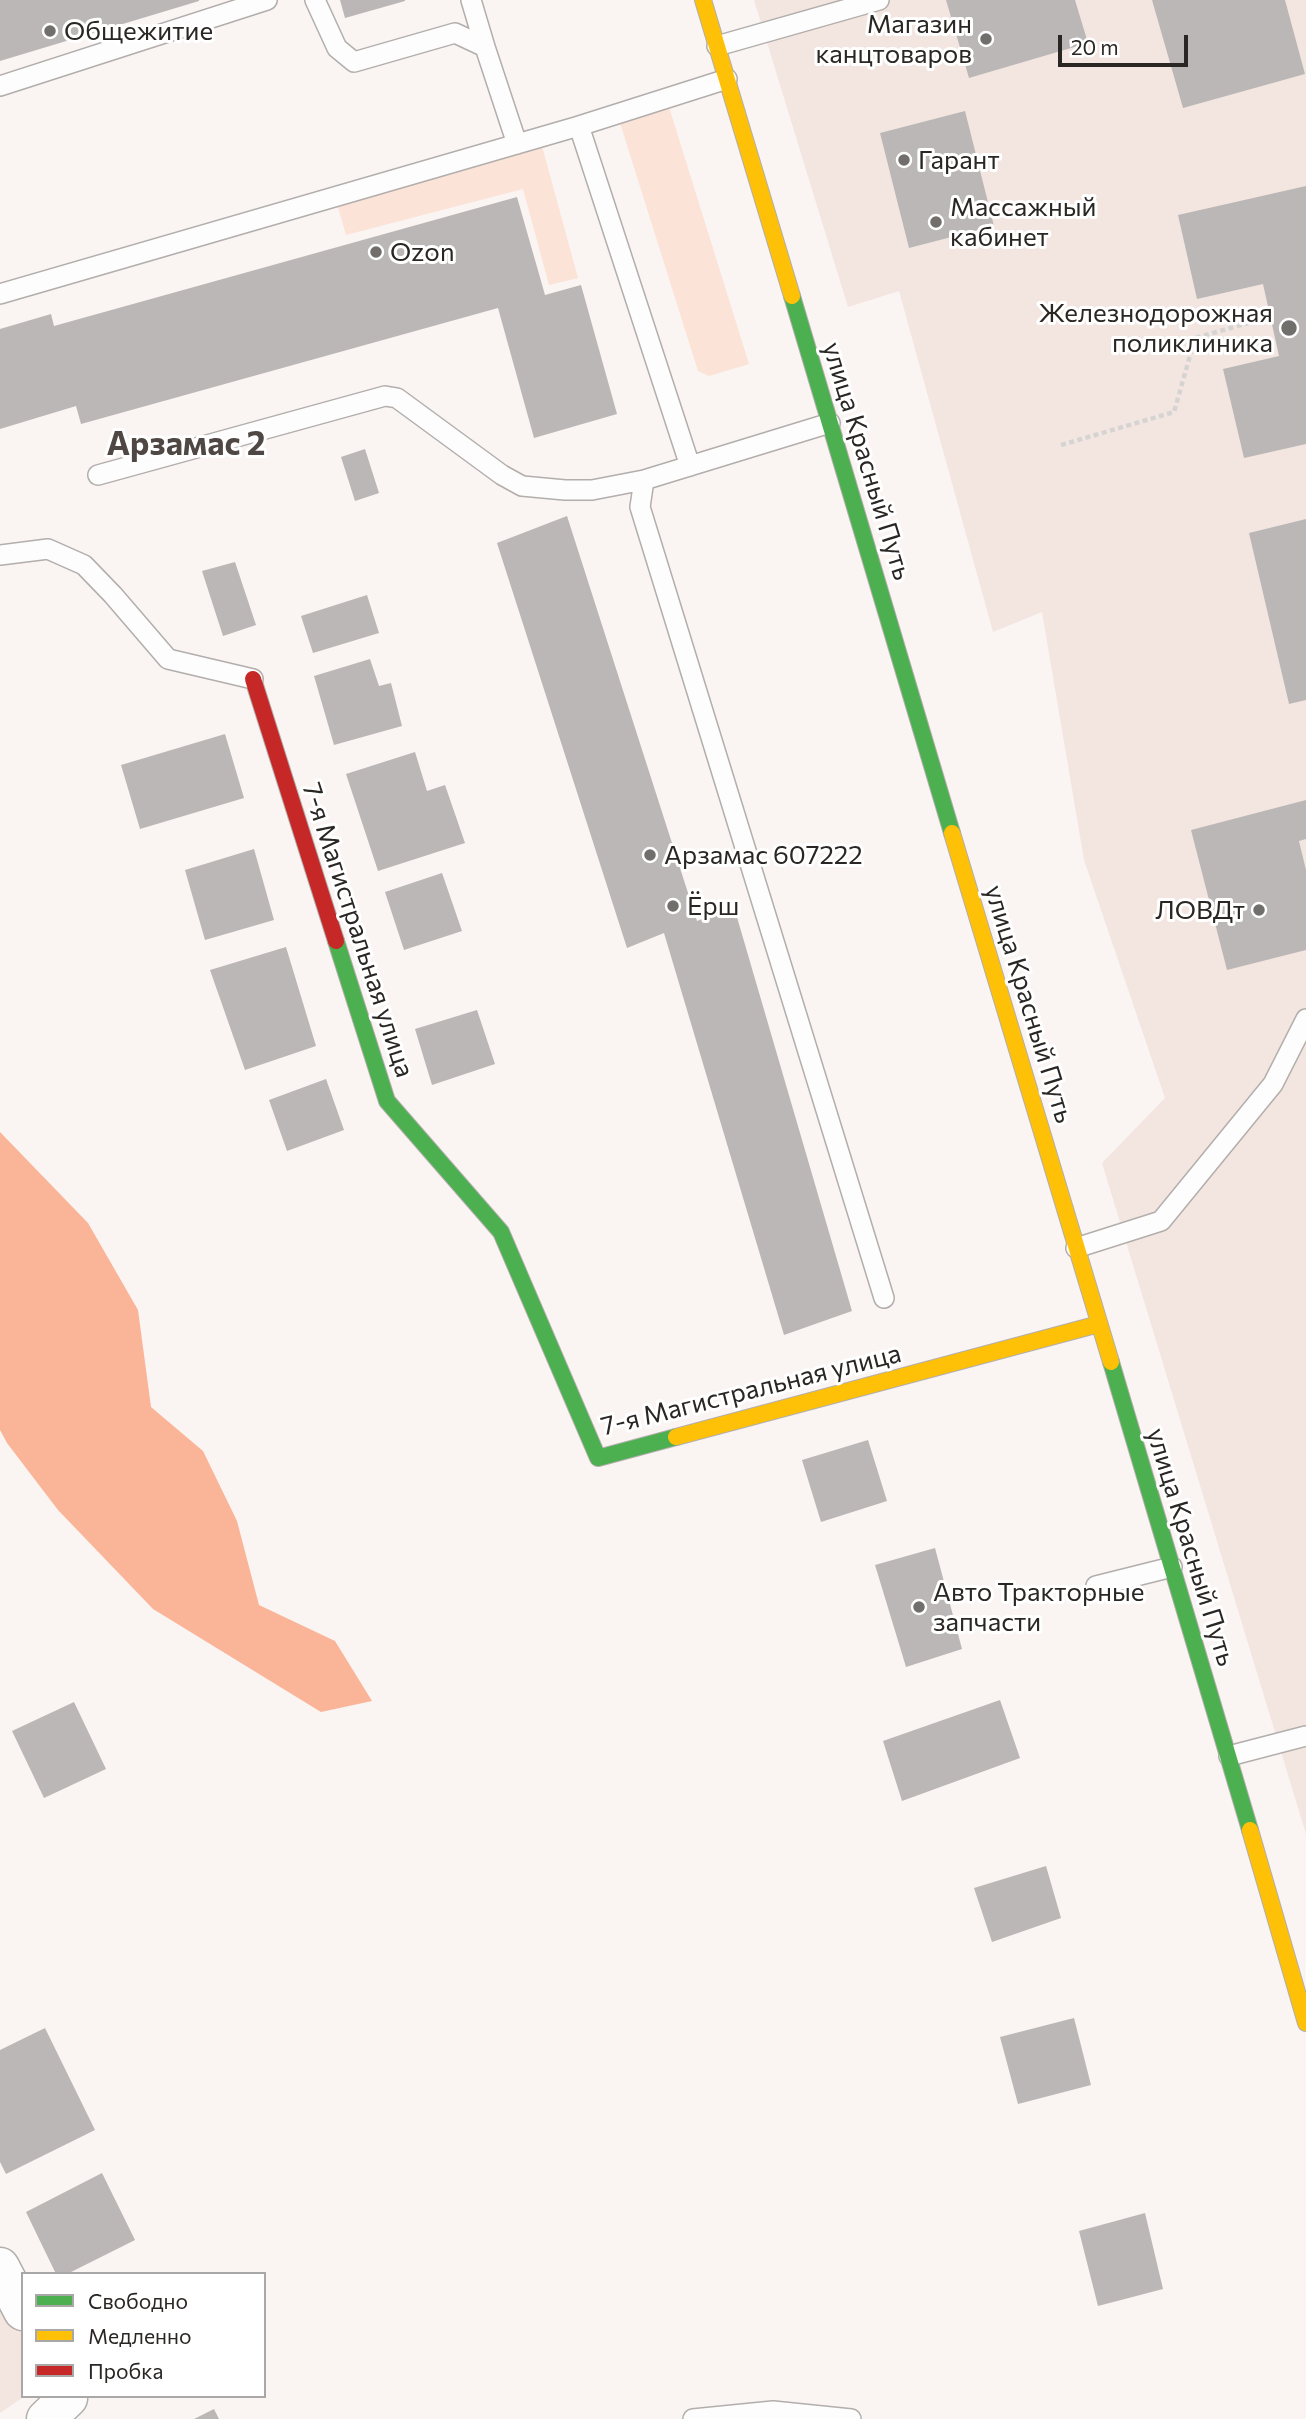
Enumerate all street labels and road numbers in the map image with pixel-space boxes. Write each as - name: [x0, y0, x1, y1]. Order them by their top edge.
- street label: улица Красный Путь: [816, 338, 918, 584]
- street label: 7-я Магистральная улица: [296, 779, 420, 1081]
- street label: улица Красный Путь: [978, 881, 1080, 1127]
- street label: 7-я Магистральная улица: [598, 1338, 904, 1442]
- street label: улица Красный Путь: [1140, 1424, 1242, 1670]

